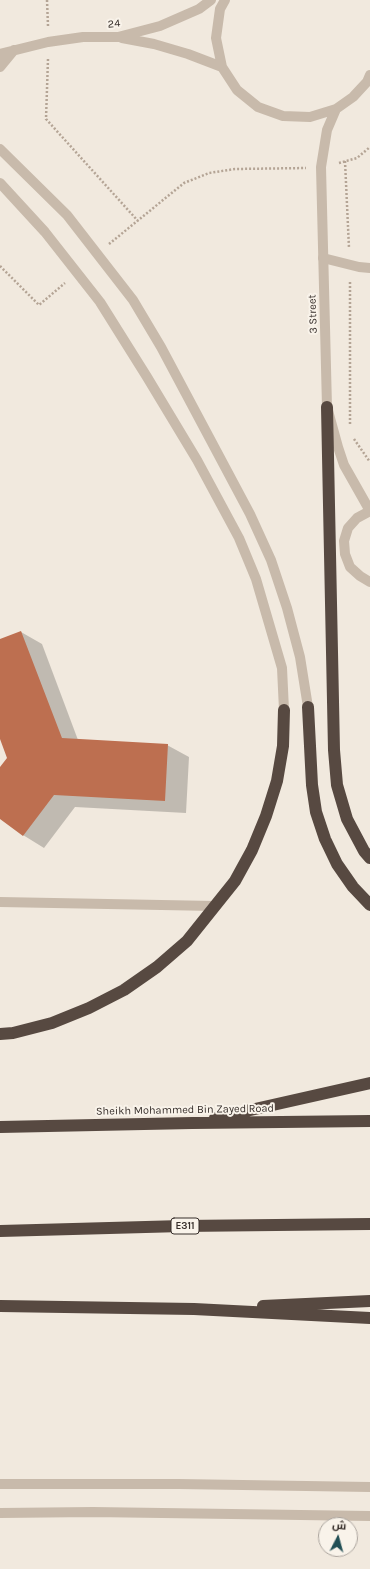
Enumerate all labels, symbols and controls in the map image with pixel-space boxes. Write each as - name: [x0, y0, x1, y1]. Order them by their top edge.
- street label: 24: [107, 17, 121, 31]
- street label: 3 Street: [306, 294, 320, 334]
- street label: Sheikh Mohammed Bin Zayed Road: [96, 1102, 274, 1118]
- road number: E311: [171, 1218, 199, 1234]
- north arrow: [318, 1517, 358, 1557]
- text: ش: [331, 1518, 347, 1533]

